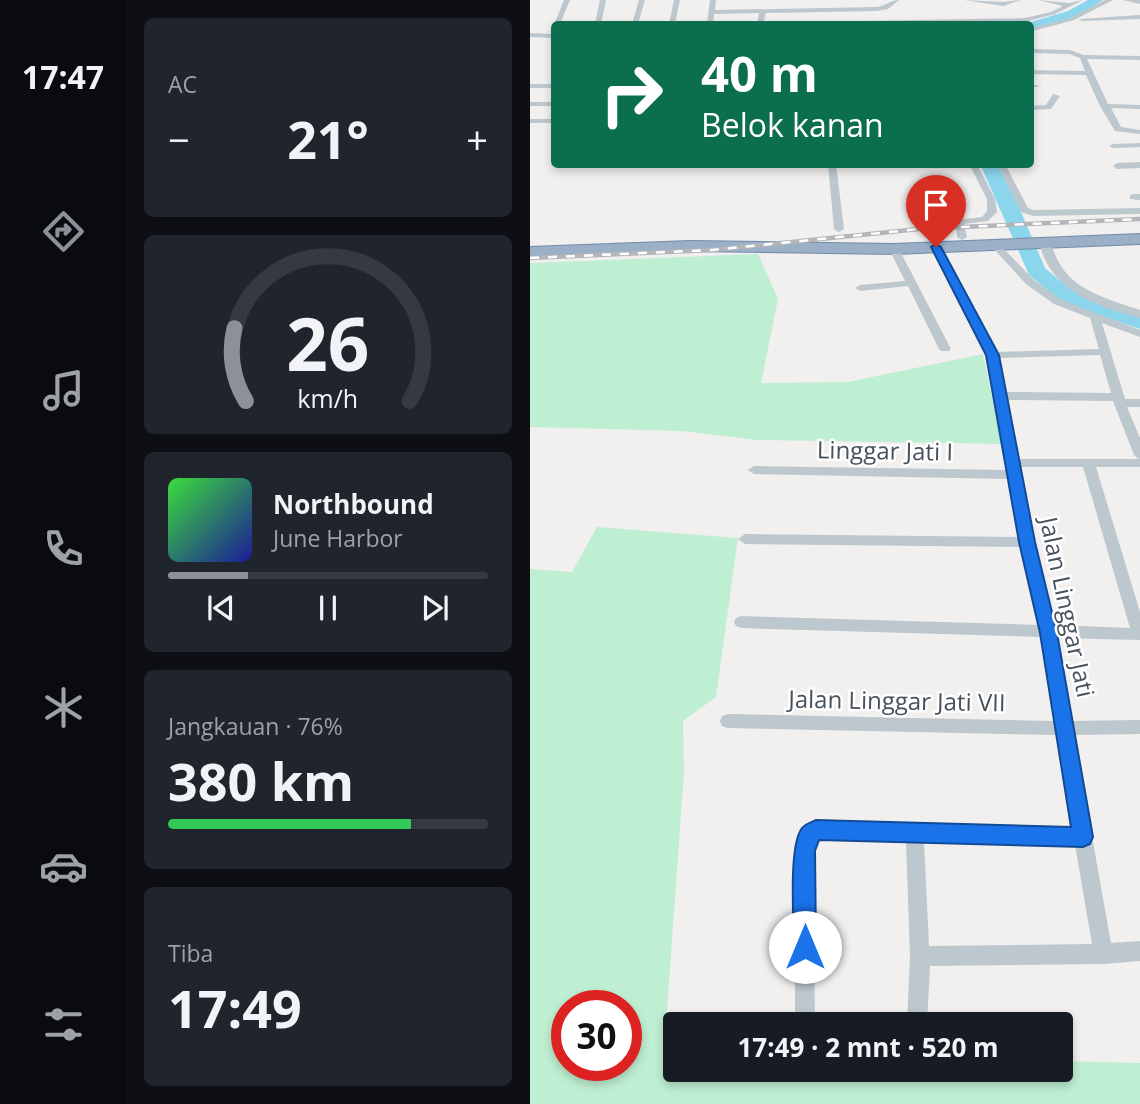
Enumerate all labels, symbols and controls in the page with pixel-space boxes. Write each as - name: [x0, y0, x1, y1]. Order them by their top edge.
- text: 40 m: [701, 40, 818, 106]
- icon: right: [586, 49, 677, 140]
- text: 17:47: [22, 55, 104, 98]
- text: AC: [168, 68, 197, 100]
- text: 21°: [287, 103, 369, 174]
- text: Belok kanan: [701, 103, 884, 146]
- text: −: [168, 113, 190, 165]
- text: +: [466, 113, 488, 165]
- pin: [906, 175, 966, 247]
- icon: arrive: [917, 186, 955, 224]
- icon: directions: [39, 207, 88, 256]
- text: 26: [286, 293, 370, 392]
- icon: music: [39, 366, 88, 415]
- text: km/h: [298, 381, 358, 415]
- street label: Linggar Jati I: [817, 432, 953, 468]
- text: Northbound: [273, 486, 434, 522]
- street label: Jalan Linggar Jati: [1032, 512, 1103, 700]
- text: June Harbor: [273, 522, 403, 554]
- icon: phone: [39, 524, 88, 573]
- icon: previous: [202, 589, 240, 627]
- icon: pause: [309, 589, 347, 627]
- icon: next: [416, 589, 454, 627]
- street label: Jalan Linggar Jati VII: [786, 682, 1006, 718]
- icon: climate: [39, 683, 88, 732]
- text: Jangkauan · 76%: [168, 710, 343, 742]
- text: 380 km: [168, 745, 354, 816]
- icon: car: [39, 842, 88, 891]
- position arrow: [768, 910, 842, 984]
- text: Tiba: [168, 937, 213, 969]
- text: 17:49: [168, 972, 302, 1043]
- speed limit sign: 30: [551, 990, 642, 1081]
- icon: filters: [39, 1000, 88, 1049]
- text: 17:49 · 2 mnt · 520 m: [737, 1029, 999, 1065]

